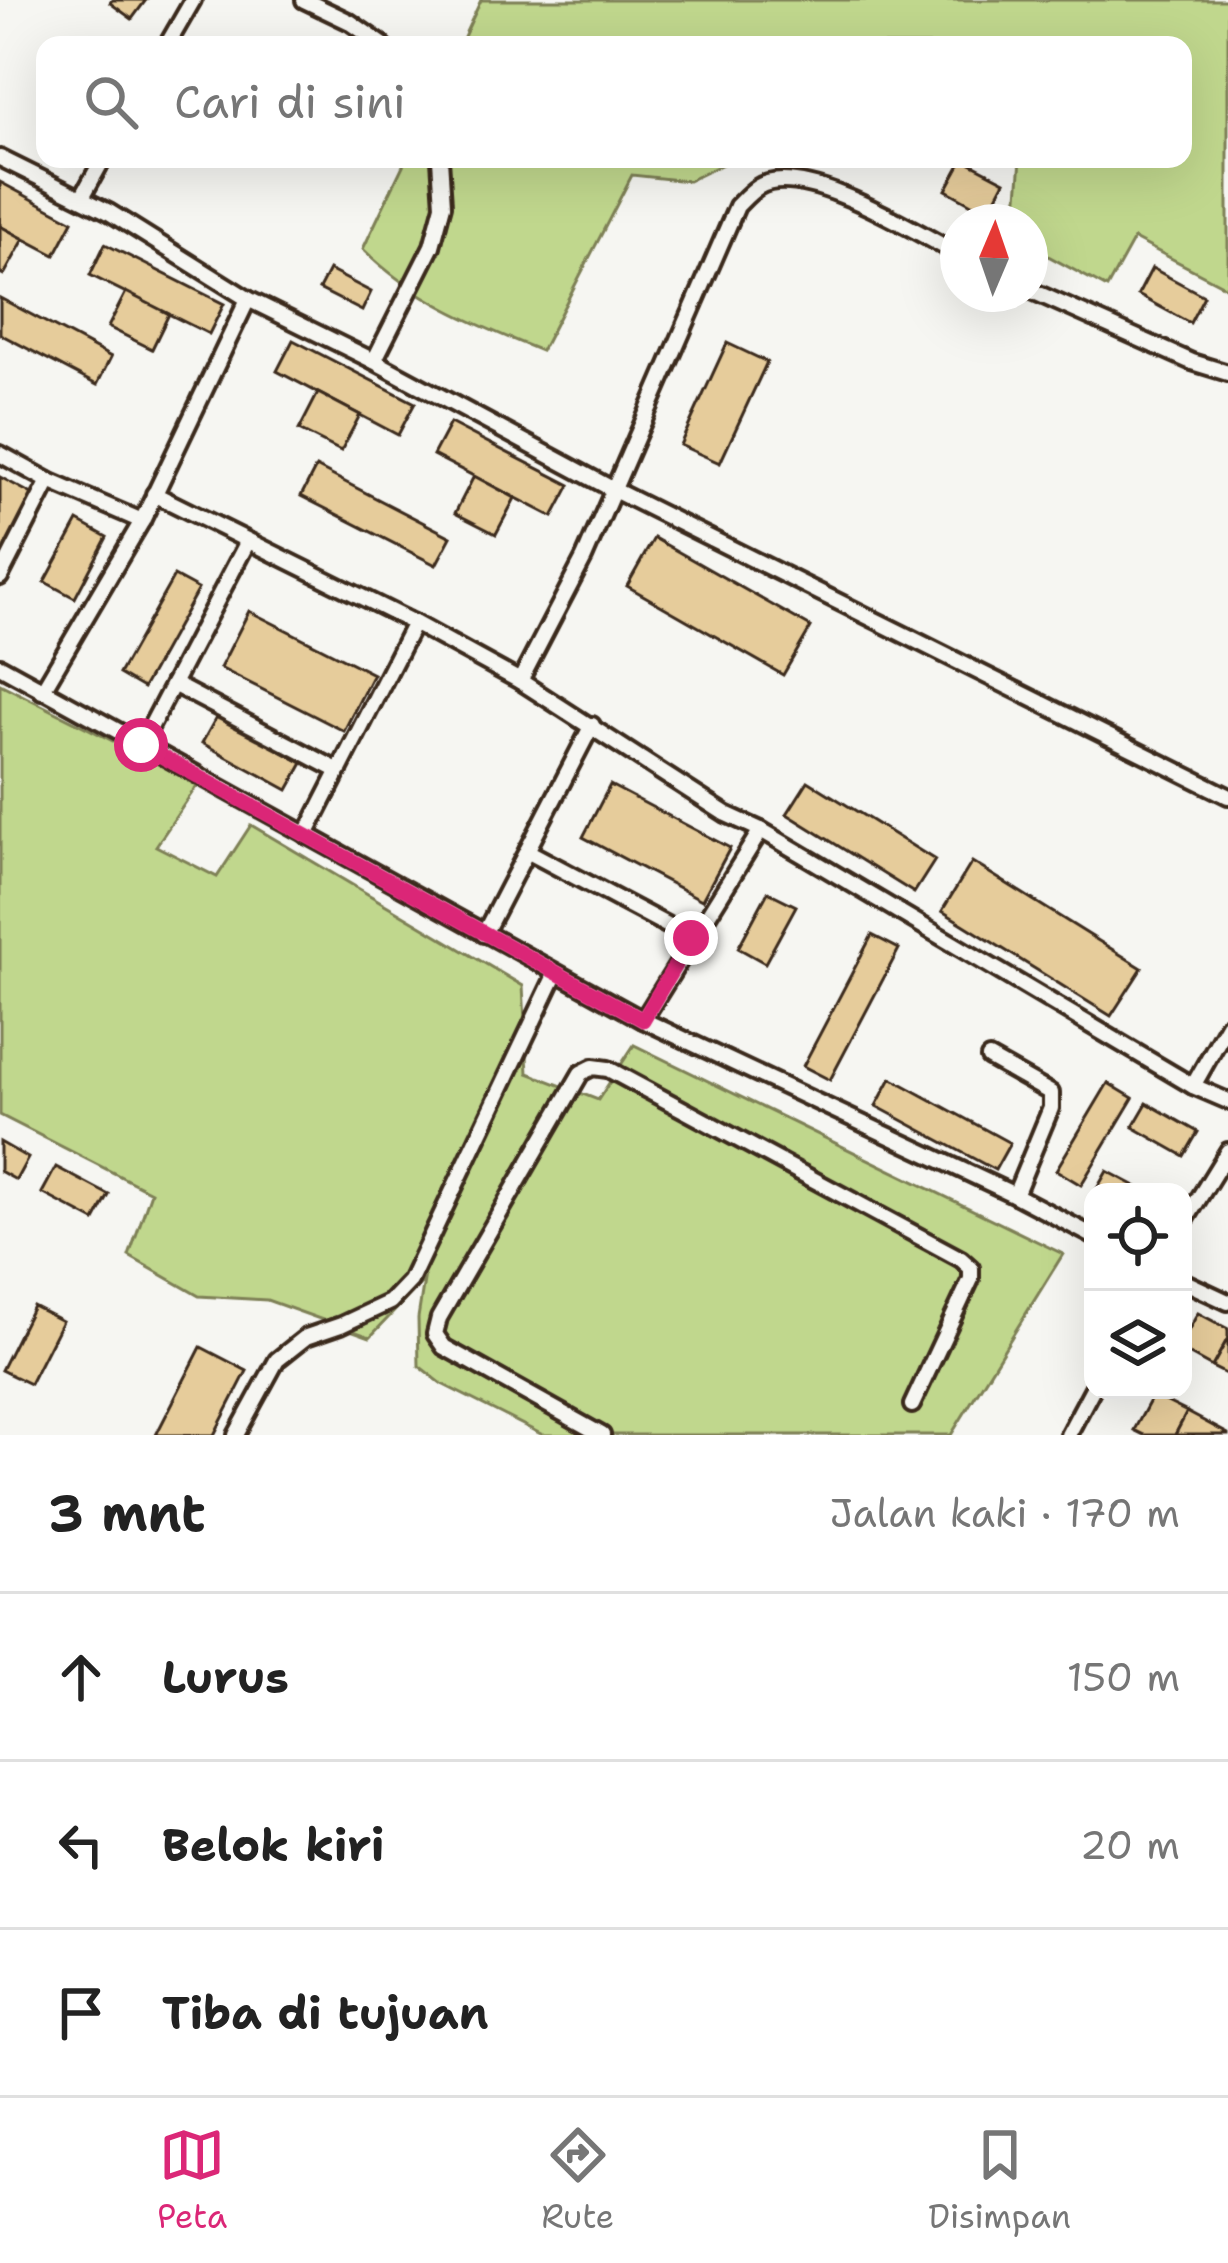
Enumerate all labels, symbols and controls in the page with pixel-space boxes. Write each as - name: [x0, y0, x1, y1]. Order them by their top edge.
- search box: [36, 36, 1192, 168]
- icon: search: [78, 69, 144, 135]
- text: Cari di sini: [174, 72, 406, 132]
- north arrow: [940, 204, 1048, 312]
- route start: [114, 718, 168, 772]
- route end: [664, 911, 718, 965]
- map controls: [1084, 1183, 1192, 1399]
- button: locate: [1084, 1183, 1192, 1291]
- button: layers: [1084, 1291, 1192, 1399]
- text: 3 mnt: [48, 1479, 206, 1547]
- text: Jalan kaki · 170 m: [829, 1487, 1180, 1539]
- icon: ahead: [48, 1644, 114, 1710]
- text: Lurus: [162, 1647, 289, 1707]
- text: 150 m: [1067, 1651, 1180, 1703]
- icon: left: [48, 1812, 114, 1878]
- text: Belok kiri: [162, 1815, 385, 1875]
- text: 20 m: [1080, 1819, 1180, 1871]
- icon: arrive: [48, 1980, 114, 2046]
- text: Tiba di tujuan: [162, 1983, 489, 2043]
- tab: Peta: [157, 2122, 227, 2239]
- tab: Rute: [541, 2122, 614, 2239]
- tab: Disimpan: [928, 2122, 1071, 2239]

